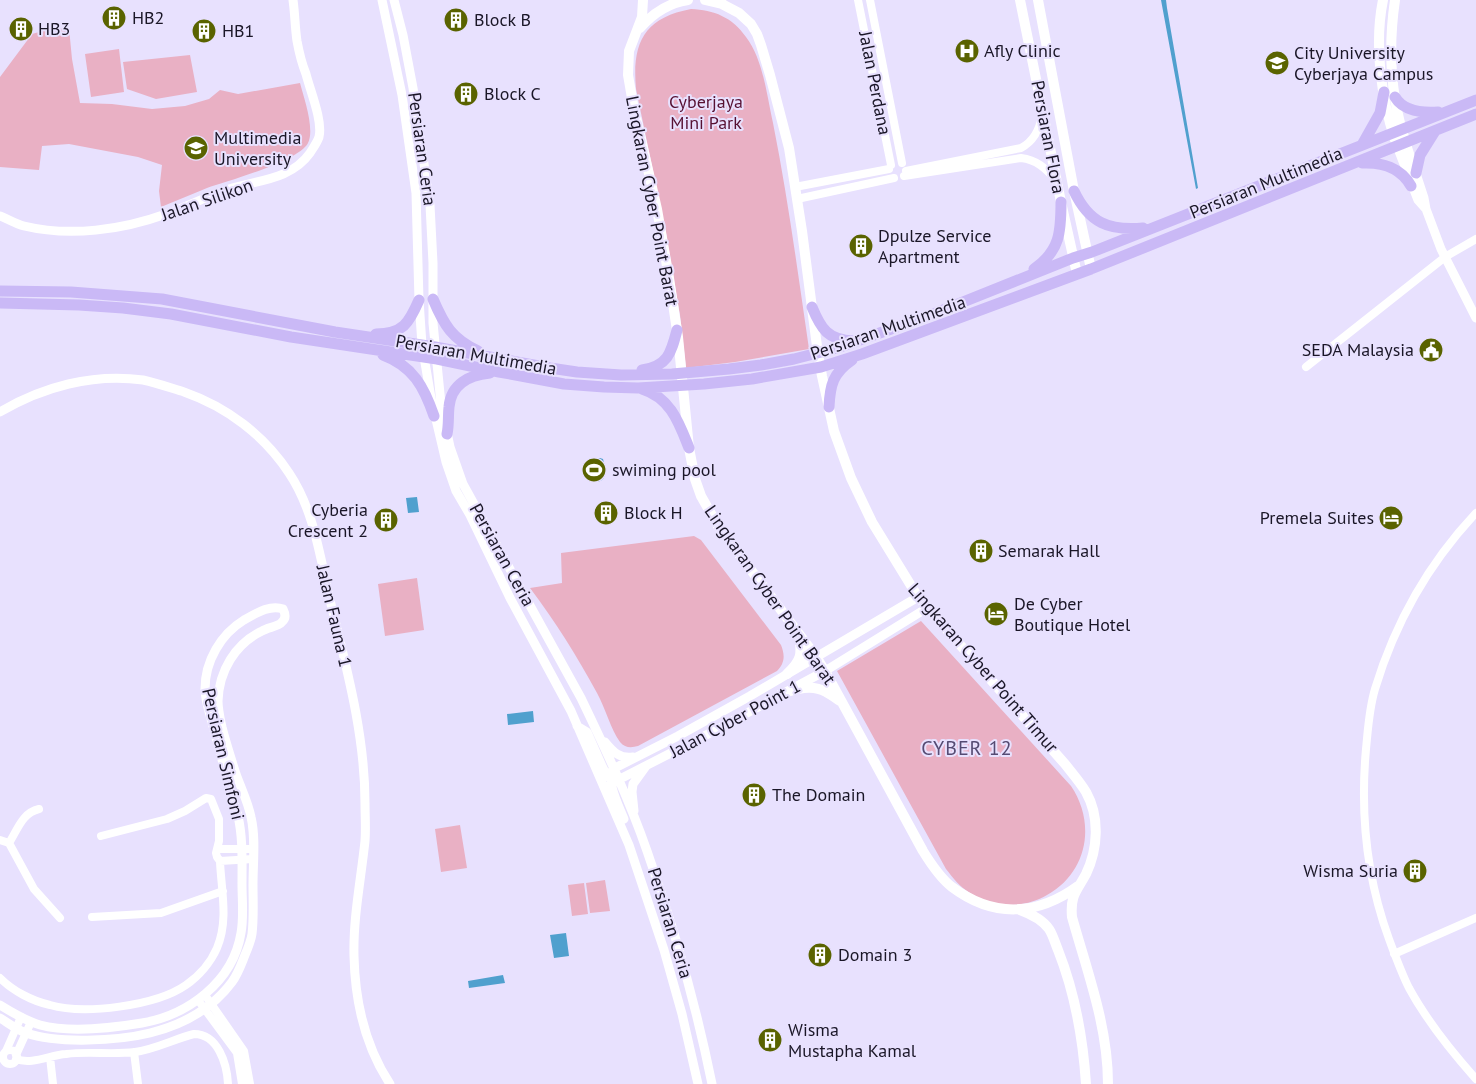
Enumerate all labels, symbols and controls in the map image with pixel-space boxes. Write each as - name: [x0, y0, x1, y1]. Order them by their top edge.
- building icon: HB2: [101, 5, 127, 31]
- place label: HB2: [132, 6, 164, 29]
- building icon: Block B: [443, 7, 469, 33]
- place label: Block B: [474, 8, 531, 31]
- building icon: HB3: [8, 16, 34, 42]
- place label: HB3: [38, 17, 70, 40]
- building icon: HB1: [191, 18, 217, 44]
- place label: HB1: [222, 19, 254, 42]
- street label: Jalan Perdana: [854, 28, 897, 137]
- hospital icon: Afly Clinic: [954, 38, 980, 64]
- place label: Afly Clinic: [984, 39, 1061, 62]
- place label: City University Cyberjaya Campus: [1294, 41, 1433, 85]
- school or university icon: City University Cyberjaya Campus: [1264, 50, 1290, 76]
- street label: Persiaran Flora: [1026, 78, 1071, 196]
- building icon: Block C: [453, 81, 479, 107]
- place label: Block C: [484, 82, 541, 105]
- park label: Cyberjaya Mini Park: [669, 90, 743, 134]
- street label: Persiaran Ceria: [403, 91, 442, 207]
- street label: Lingkaran Cyber Point Barat: [621, 94, 684, 308]
- place label: Multimedia University: [214, 126, 301, 170]
- school or university icon: Multimedia University: [183, 135, 209, 161]
- street label: Persiaran Multimedia: [1186, 141, 1346, 224]
- street label: Jalan Silikon: [157, 173, 256, 226]
- place label: Dpulze Service Apartment: [878, 224, 991, 268]
- building icon: Dpulze Service Apartment: [848, 233, 874, 259]
- street label: Persiaran Multimedia: [807, 290, 969, 365]
- street label: Persiaran Multimedia: [394, 329, 558, 380]
- public building icon: SEDA Malaysia: [1418, 337, 1444, 363]
- place label: SEDA Malaysia: [1302, 338, 1414, 361]
- sports icon: swiming pool: [581, 457, 607, 483]
- place label: swiming pool: [612, 458, 716, 481]
- place label: Cyberia Crescent 2: [288, 498, 368, 542]
- street label: Persiaran Ceria: [465, 499, 540, 610]
- building icon: Block H: [593, 500, 619, 526]
- place label: Block H: [624, 501, 683, 524]
- street label: Lingkaran Cyber Point Barat: [700, 501, 841, 689]
- hotel icon: Premela Suites: [1378, 505, 1404, 531]
- place label: Premela Suites: [1260, 506, 1374, 529]
- building icon: Cyberia Crescent 2: [373, 507, 399, 533]
- building icon: Semarak Hall: [968, 538, 994, 564]
- place label: Semarak Hall: [998, 539, 1100, 562]
- street label: Jalan Fauna 1: [311, 561, 357, 669]
- street label: Lingkaran Cyber Point Timur: [903, 578, 1064, 757]
- place label: De Cyber Boutique Hotel: [1014, 592, 1131, 636]
- hotel icon: De Cyber Boutique Hotel: [983, 601, 1009, 627]
- street label: Jalan Cyber Point 1: [664, 674, 804, 763]
- street label: Persiaran Simfoni: [197, 686, 250, 822]
- district label: CYBER 12: [921, 735, 1013, 761]
- building icon: The Domain: [741, 782, 767, 808]
- place label: The Domain: [772, 783, 865, 806]
- building icon: Wisma Suria: [1402, 858, 1428, 884]
- place label: Wisma Suria: [1303, 859, 1398, 882]
- street label: Persiaran Ceria: [643, 865, 698, 981]
- building icon: Domain 3: [807, 942, 833, 968]
- place label: Domain 3: [838, 943, 912, 966]
- place label: Wisma Mustapha Kamal: [788, 1018, 917, 1062]
- building icon: Wisma Mustapha Kamal: [757, 1027, 783, 1053]

